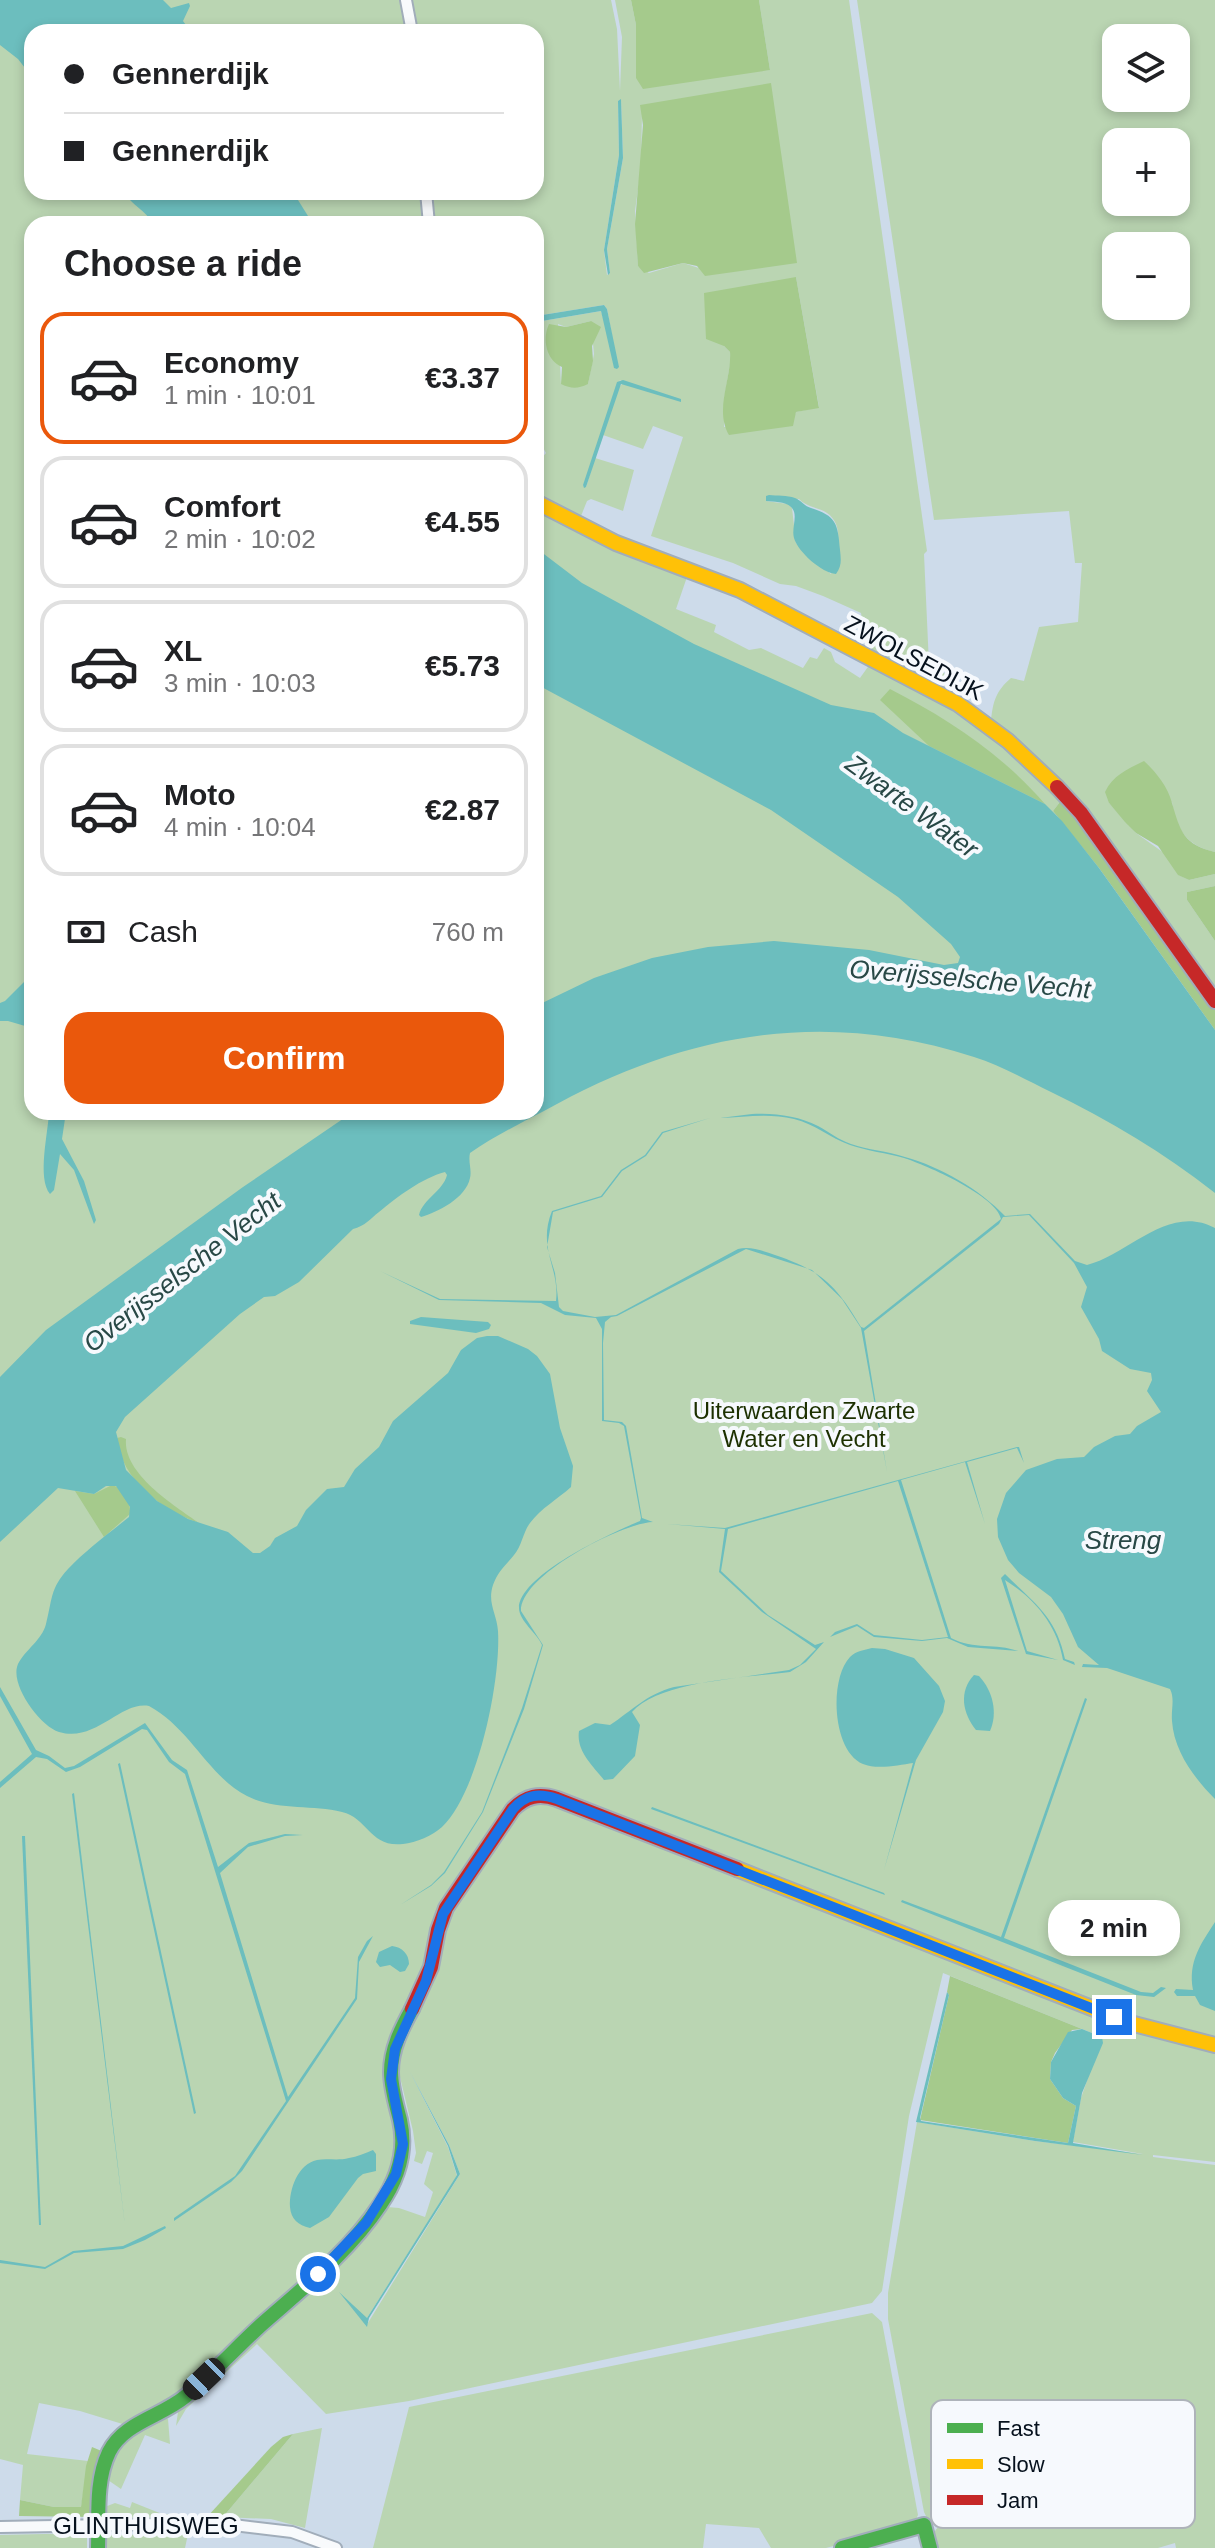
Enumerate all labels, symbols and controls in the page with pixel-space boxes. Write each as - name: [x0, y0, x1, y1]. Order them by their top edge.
- map controls: [1102, 24, 1190, 320]
- button: layers: [1102, 24, 1190, 112]
- text: Gennerdijk: [112, 57, 269, 90]
- button: +: [1102, 128, 1190, 216]
- text: Gennerdijk: [112, 134, 269, 167]
- button: −: [1102, 232, 1190, 320]
- text: Choose a ride: [64, 243, 302, 284]
- icon: car: [68, 342, 140, 414]
- text: Economy: [164, 346, 299, 379]
- text: €3.37: [425, 361, 500, 394]
- text: 1 min · 10:01: [164, 380, 316, 410]
- icon: car: [68, 486, 140, 558]
- text: Comfort: [164, 490, 281, 523]
- text: €4.55: [425, 505, 500, 538]
- text: 2 min · 10:02: [164, 524, 316, 554]
- street label: ZWOLSEDIJK: [840, 610, 988, 705]
- icon: car: [68, 630, 140, 702]
- text: XL: [164, 634, 202, 667]
- text: €5.73: [425, 649, 500, 682]
- text: 3 min · 10:03: [164, 668, 316, 698]
- water label: Zwarte Water: [839, 748, 985, 865]
- icon: car: [68, 774, 140, 846]
- text: Moto: [164, 778, 236, 811]
- text: €2.87: [425, 793, 500, 826]
- text: 4 min · 10:04: [164, 812, 316, 842]
- icon: cash: [64, 910, 108, 954]
- text: Cash: [128, 915, 198, 948]
- text: 760 m: [432, 917, 504, 947]
- water label: Overijsselsche Vecht: [848, 954, 1094, 1005]
- button: Confirm: [64, 1012, 504, 1104]
- water label: Overijsselsche Vecht: [77, 1185, 288, 1358]
- park label: Uiterwaarden Zwarte Water en Vecht: [693, 1397, 915, 1452]
- water label: Streng: [1085, 1525, 1162, 1555]
- callout: 2 min: [1048, 1901, 1180, 1957]
- text: 2 min: [1080, 1913, 1148, 1943]
- route end: [1096, 1999, 1132, 2035]
- route start: [300, 2256, 336, 2292]
- car: [178, 2354, 230, 2404]
- legend: [931, 2400, 1195, 2528]
- text: Fast: [997, 2416, 1040, 2441]
- text: Slow: [997, 2452, 1045, 2477]
- text: Jam: [997, 2488, 1039, 2513]
- street label: GLINTHUISWEG: [53, 2512, 239, 2539]

